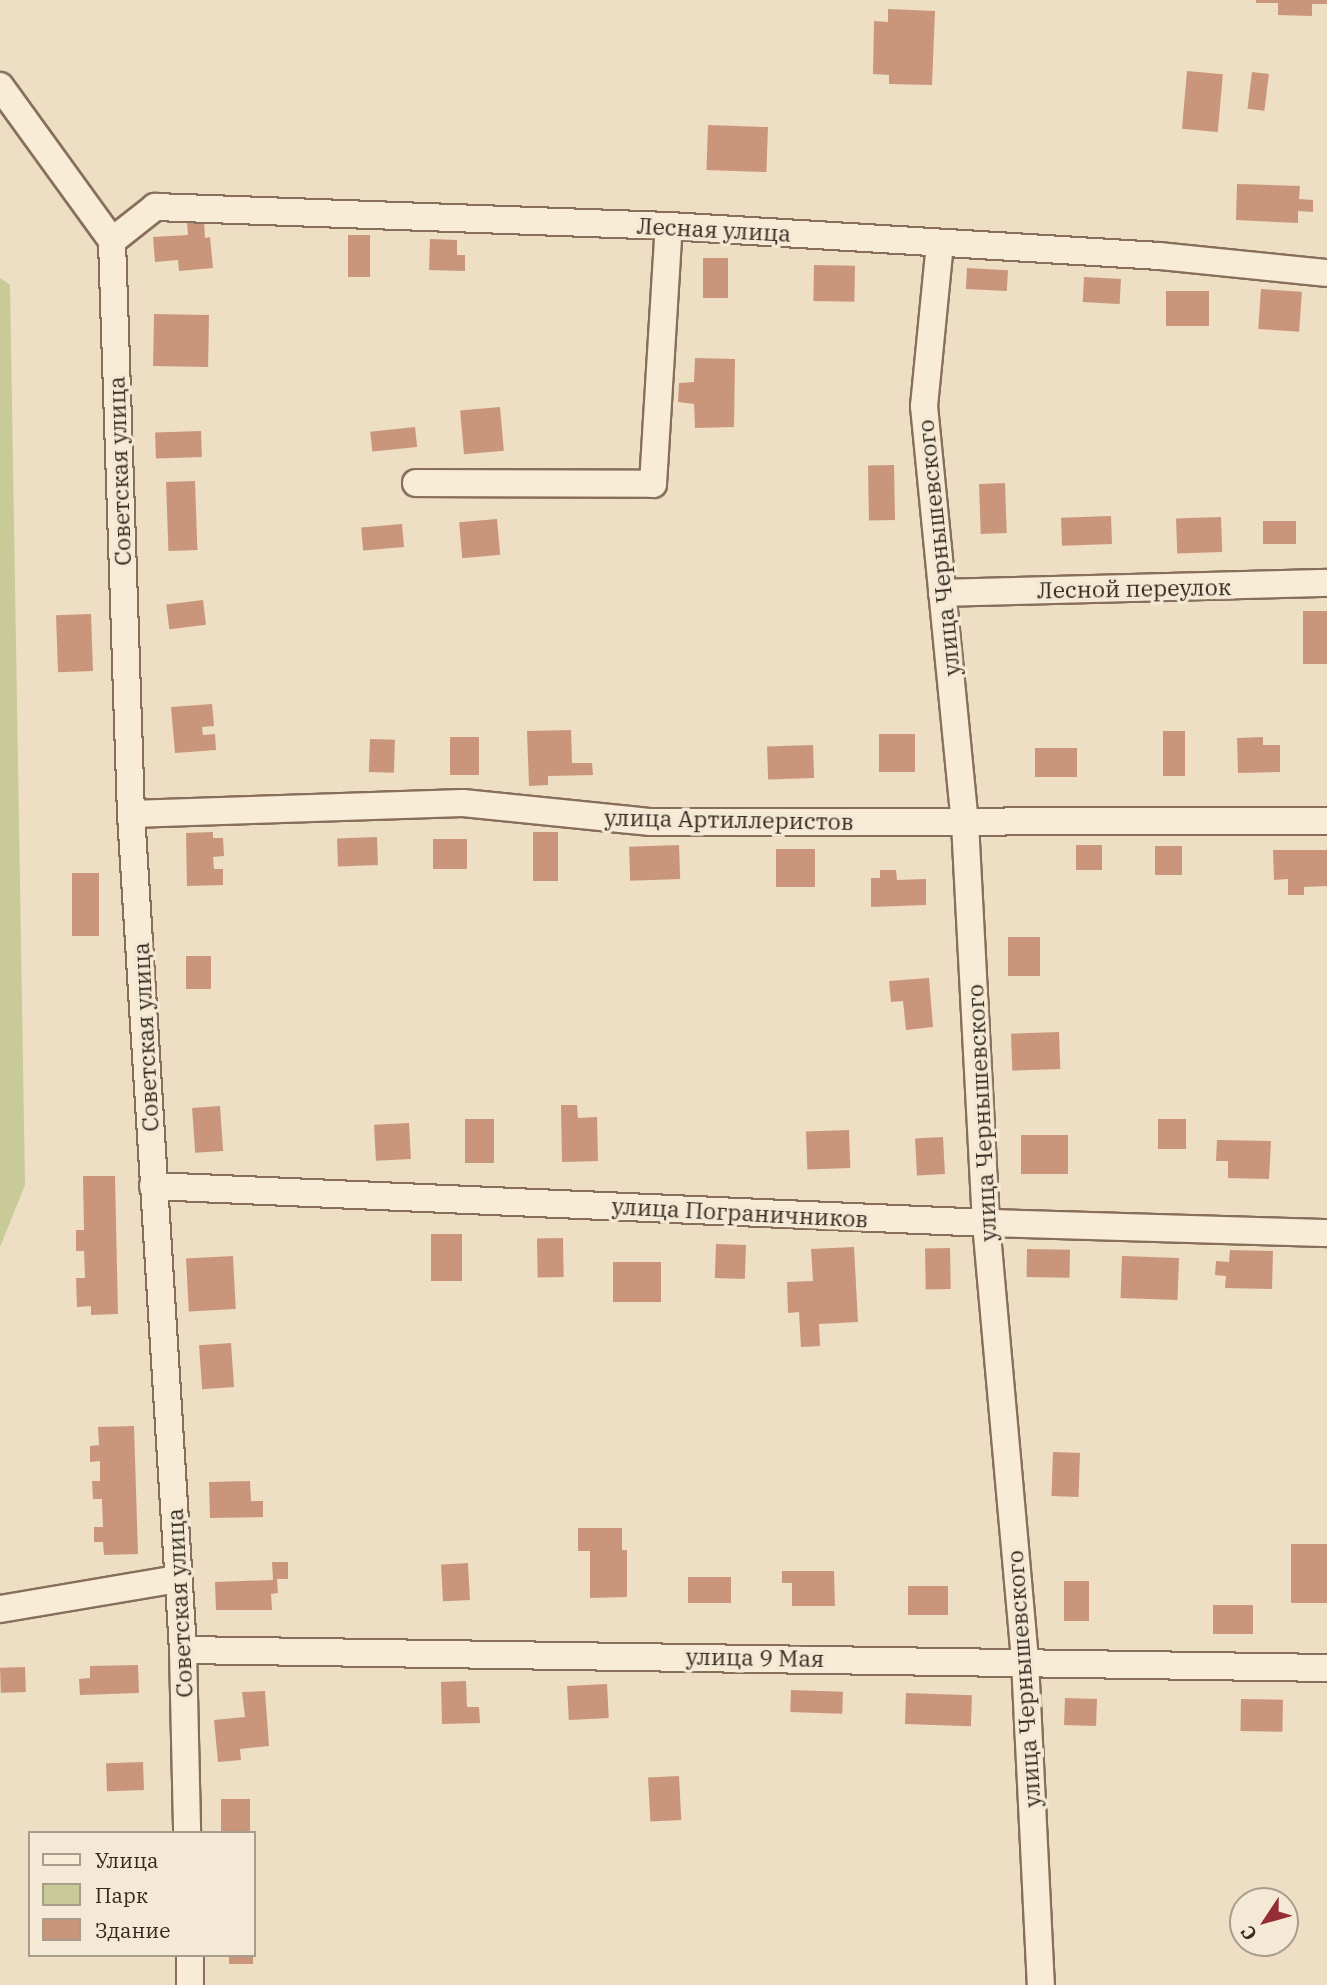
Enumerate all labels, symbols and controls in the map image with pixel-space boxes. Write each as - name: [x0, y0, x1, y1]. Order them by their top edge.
- street label: Лесная улица: [636, 211, 792, 247]
- street label: Советская улица: [102, 376, 136, 566]
- street label: улица Чернышевского: [911, 418, 965, 678]
- street label: Лесной переулок: [1037, 573, 1231, 603]
- street label: улица Артиллеристов: [604, 803, 854, 835]
- street label: Советская улица: [126, 942, 164, 1132]
- street label: улица Чернышевского: [960, 984, 1002, 1242]
- street label: улица Пограничников: [611, 1192, 869, 1232]
- street label: Советская улица: [160, 1508, 198, 1698]
- street label: улица Чернышевского: [1000, 1550, 1046, 1808]
- street label: улица 9 Мая: [685, 1642, 825, 1672]
- legend: [28, 1831, 256, 1957]
- text: Улица: [95, 1846, 159, 1874]
- text: Парк: [95, 1881, 148, 1909]
- north arrow: [1229, 1887, 1299, 1957]
- text: Здание: [95, 1916, 170, 1944]
- text: С: [1235, 1921, 1262, 1945]

